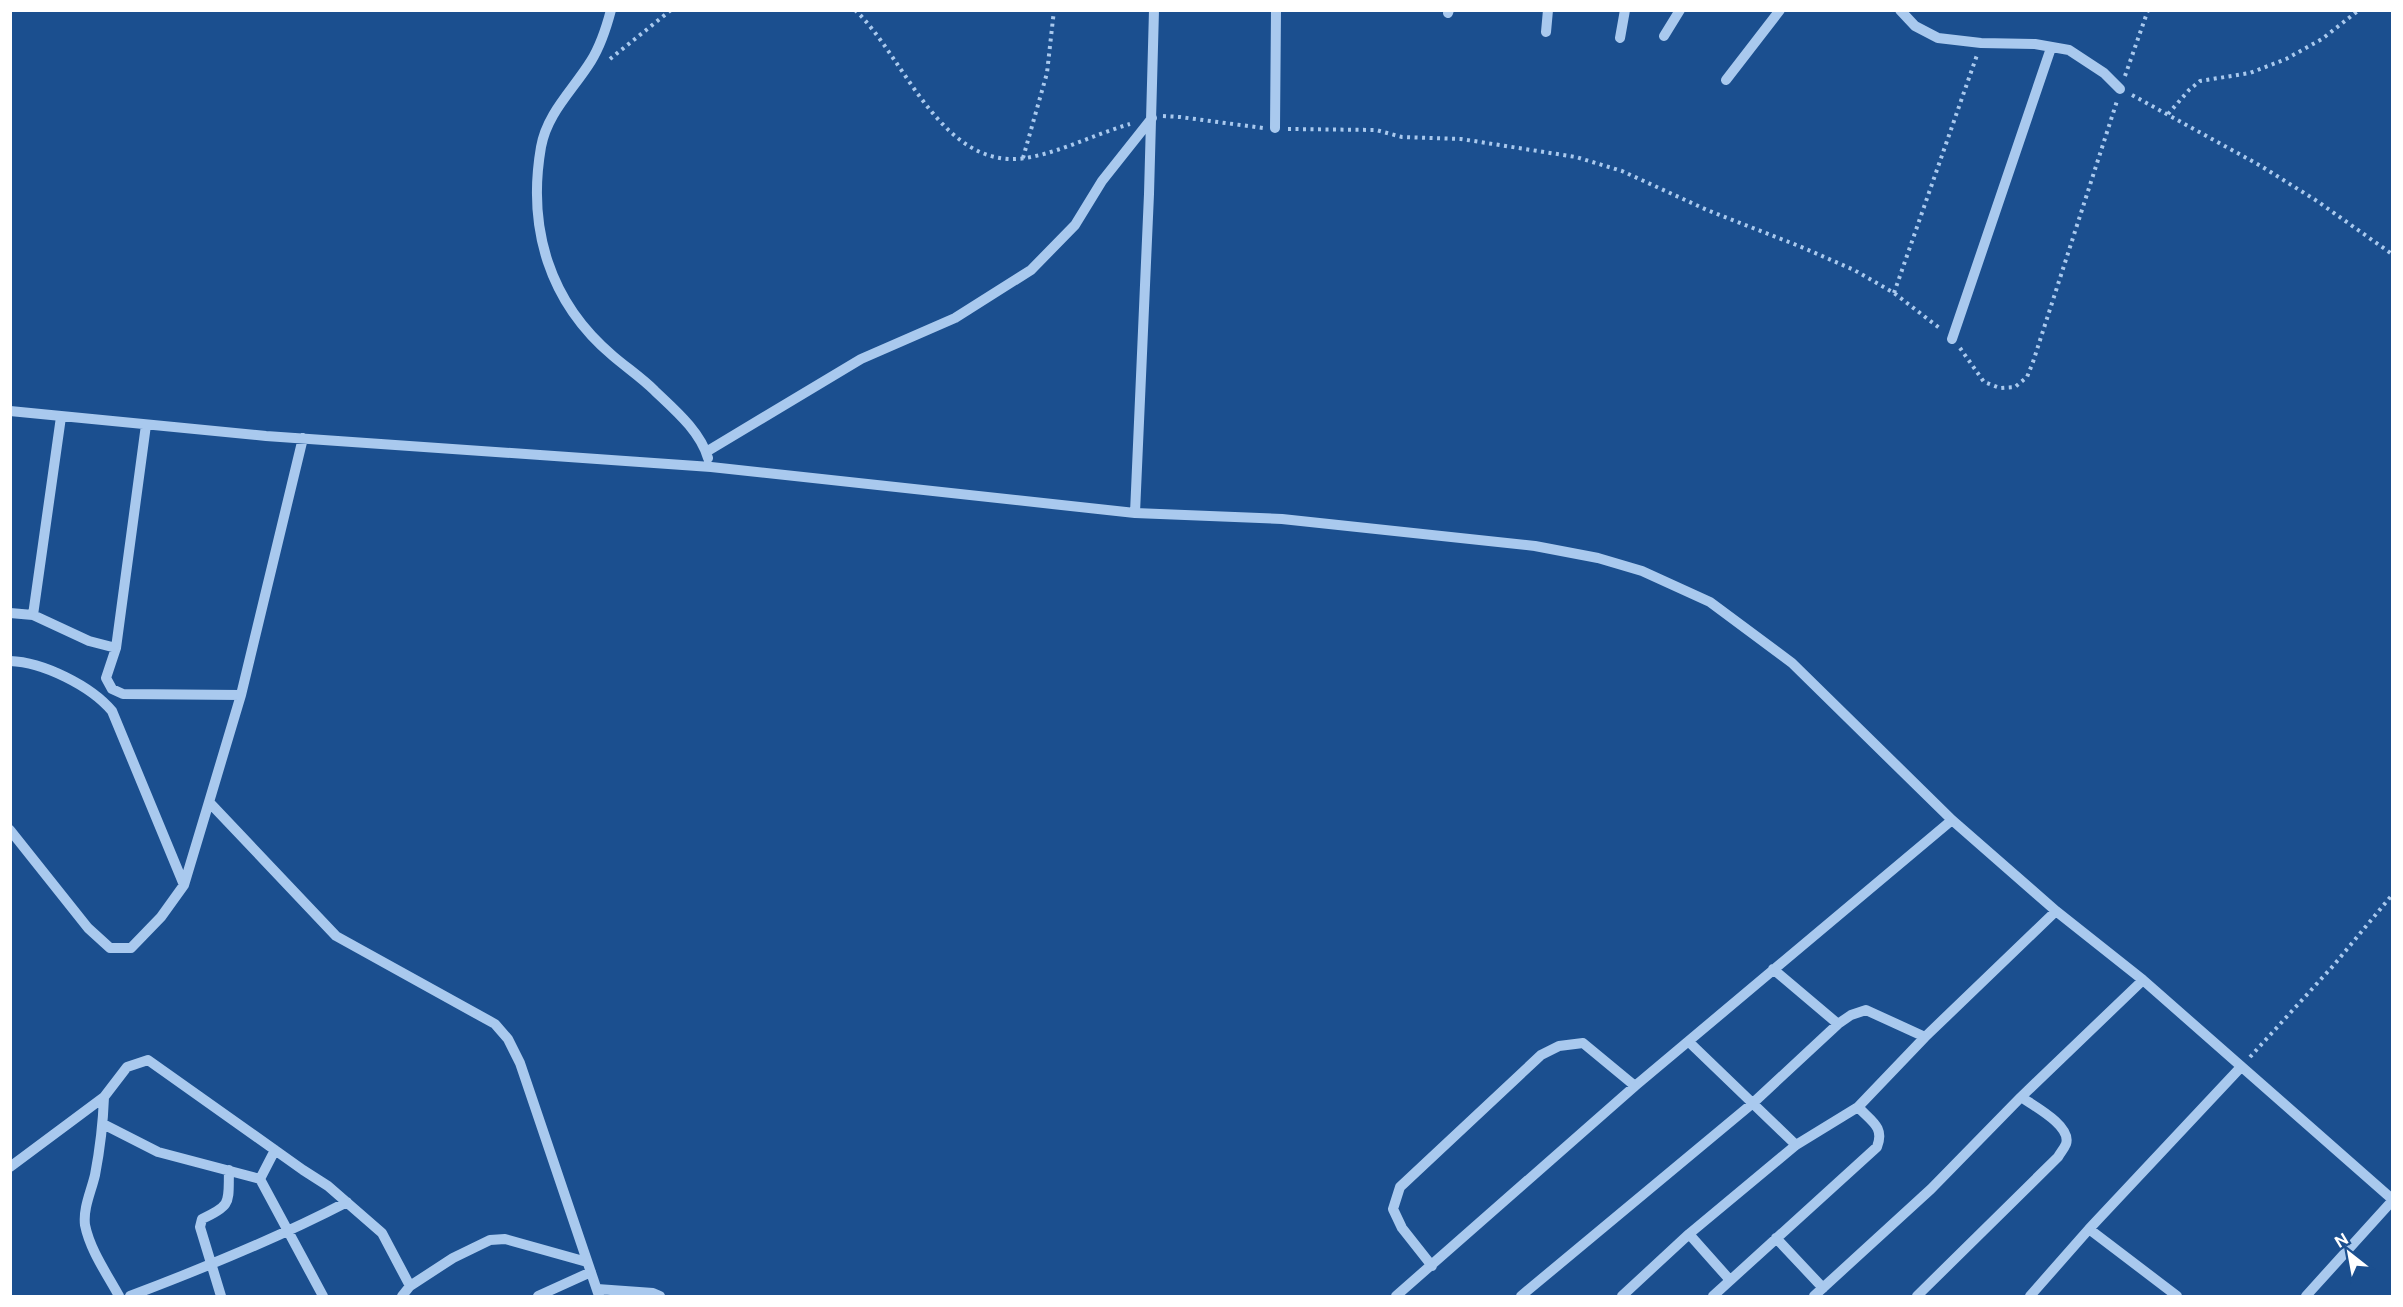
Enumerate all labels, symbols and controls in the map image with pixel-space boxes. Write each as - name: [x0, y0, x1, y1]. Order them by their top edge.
- north arrow: [2319, 1223, 2379, 1283]
- text: N: [2331, 1229, 2352, 1252]

